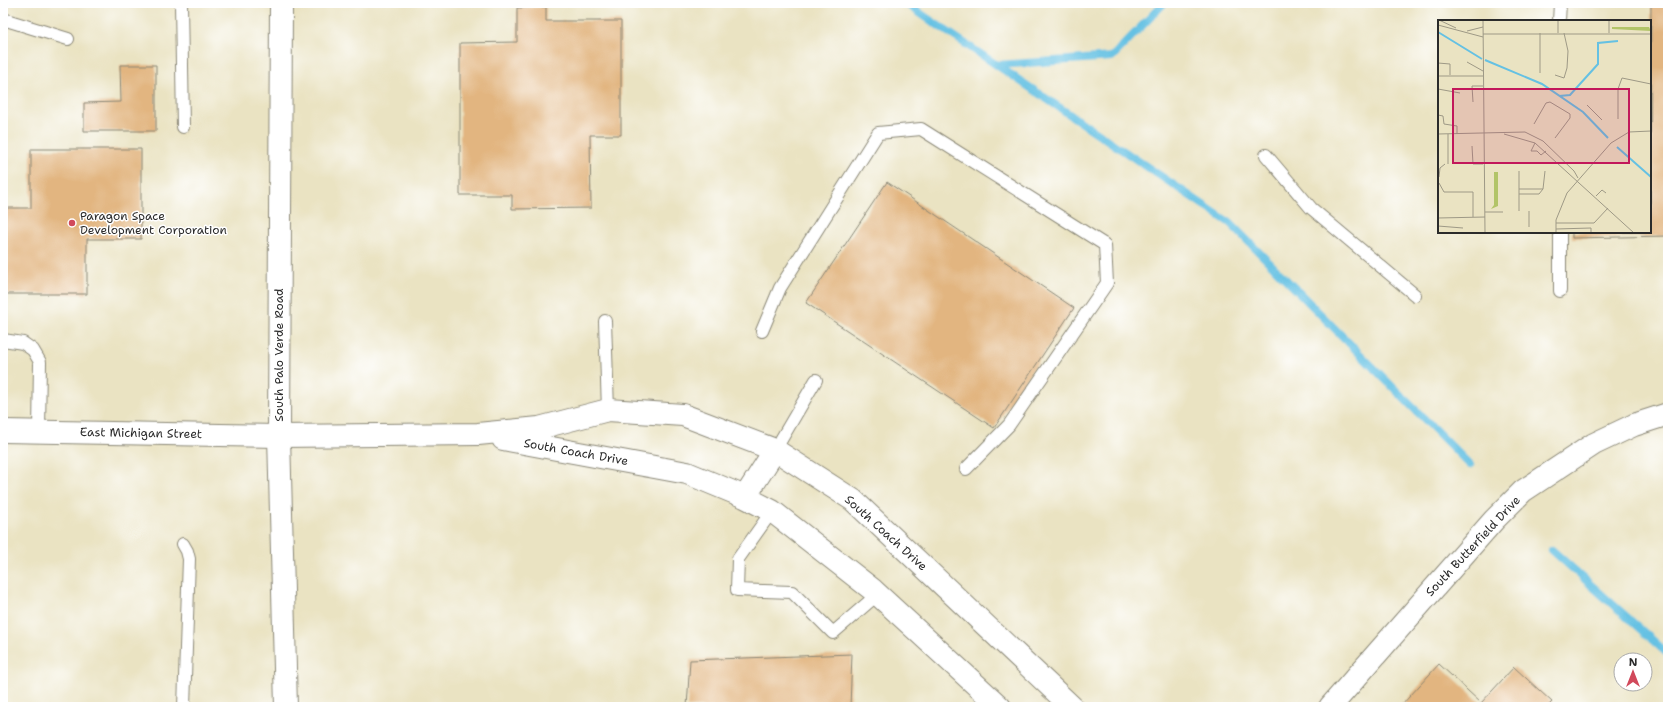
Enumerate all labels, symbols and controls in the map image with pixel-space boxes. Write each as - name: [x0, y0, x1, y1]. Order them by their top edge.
- inset map: [1438, 20, 1651, 233]
- place label: Paragon Space Development Corporation: [80, 208, 227, 238]
- marker: Paragon Space Development Corporation: [67, 218, 77, 228]
- street label: South Palo Verde Road: [271, 288, 287, 422]
- street label: East Michigan Street: [80, 424, 202, 442]
- street label: South Coach Drive: [522, 435, 630, 469]
- street label: South Coach Drive: [841, 492, 931, 575]
- street label: South Butterfield Drive: [1422, 492, 1524, 600]
- north arrow: [1613, 652, 1653, 692]
- text: N: [1629, 655, 1638, 670]

